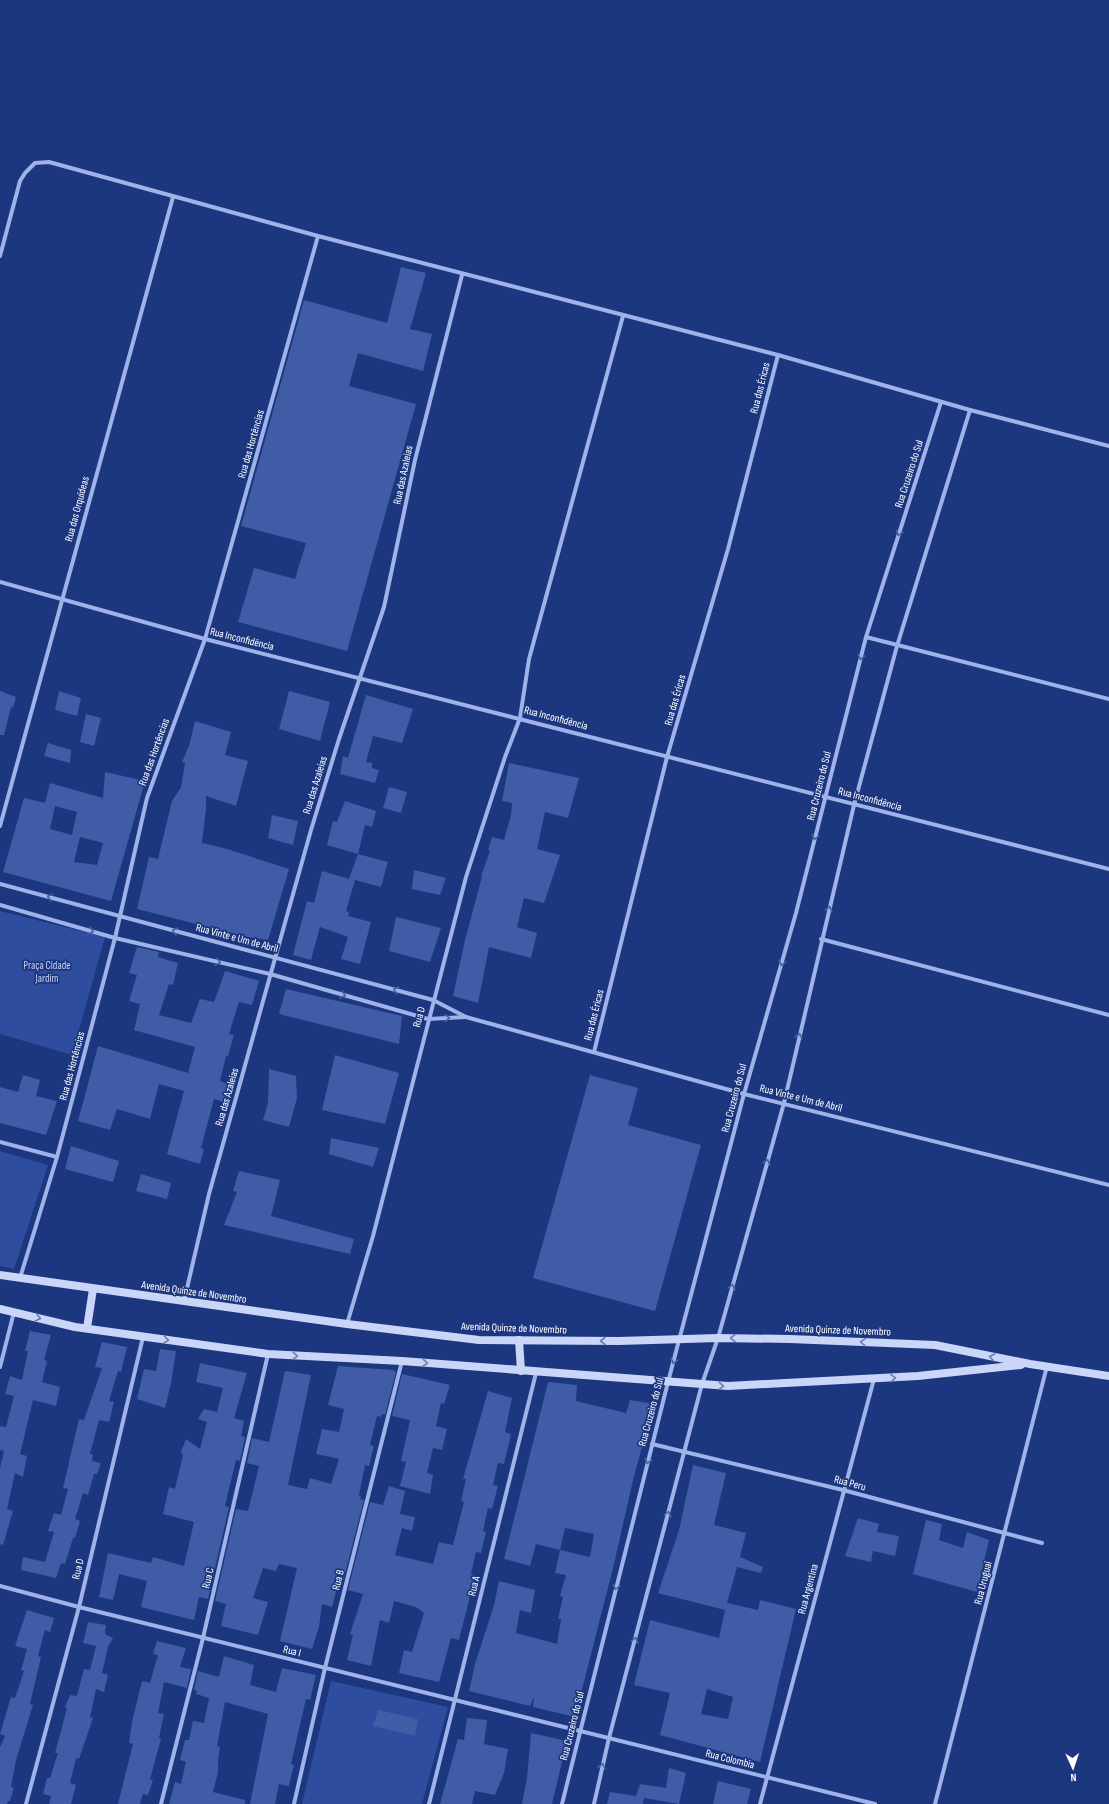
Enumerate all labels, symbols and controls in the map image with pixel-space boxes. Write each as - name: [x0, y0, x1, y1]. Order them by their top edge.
- street label: Rua das Éricas: [747, 361, 773, 415]
- street label: Rua das Hortências: [235, 408, 267, 480]
- street label: Rua Cruzeiro do Sul: [892, 438, 926, 510]
- street label: Rua das Azaleias: [390, 444, 416, 506]
- street label: Rua das Orquídeas: [62, 475, 92, 543]
- one-way arrow: [896, 529, 904, 536]
- street label: Rua Inconfidência: [209, 625, 275, 653]
- one-way arrow: [857, 653, 866, 660]
- street label: Rua das Éricas: [662, 673, 688, 727]
- street label: Rua Inconfidência: [523, 703, 589, 733]
- street label: Rua das Hortências: [136, 717, 172, 787]
- street label: Rua Cruzeiro do Sul: [804, 750, 834, 822]
- street label: Rua das Azaleias: [300, 754, 330, 816]
- street label: Rua Inconfidência: [837, 784, 903, 814]
- one-way arrow: [811, 833, 820, 840]
- one-way arrow: [47, 893, 54, 902]
- one-way arrow: [824, 906, 832, 913]
- street label: Rua Vinte e Um de Abril: [194, 921, 280, 955]
- one-way arrow: [88, 926, 95, 935]
- one-way arrow: [172, 927, 179, 935]
- one-way arrow: [214, 957, 221, 966]
- park label: Praça Cidade Jardim: [23, 959, 71, 985]
- one-way arrow: [778, 959, 787, 966]
- one-way arrow: [392, 986, 399, 995]
- street label: Rua das Éricas: [581, 988, 607, 1042]
- one-way arrow: [340, 990, 347, 999]
- street label: Rua D: [410, 1005, 428, 1029]
- one-way arrow: [444, 1013, 450, 1022]
- street label: Rua das Hortências: [57, 1030, 87, 1102]
- one-way arrow: [795, 1033, 803, 1039]
- street label: Rua Cruzeiro do Sul: [719, 1062, 749, 1134]
- street label: Rua das Azaleias: [212, 1066, 242, 1128]
- street label: Rua Vinte e Um de Abril: [758, 1081, 844, 1115]
- one-way arrow: [762, 1159, 771, 1166]
- street label: Avenida Quinze de Novembro: [140, 1278, 248, 1306]
- one-way arrow: [727, 1284, 736, 1291]
- one-way arrow: [35, 1313, 41, 1321]
- street label: Avenida Quinze de Novembro: [460, 1320, 568, 1336]
- street label: Avenida Quinze de Novembro: [784, 1322, 892, 1338]
- one-way arrow: [730, 1334, 736, 1342]
- one-way arrow: [163, 1335, 169, 1344]
- one-way arrow: [600, 1337, 606, 1345]
- one-way arrow: [860, 1338, 866, 1346]
- one-way arrow: [292, 1352, 298, 1361]
- one-way arrow: [989, 1353, 995, 1361]
- one-way arrow: [670, 1357, 679, 1364]
- one-way arrow: [422, 1359, 428, 1368]
- one-way arrow: [890, 1373, 896, 1382]
- street label: Rua Cruzeiro do Sul: [636, 1376, 666, 1448]
- one-way arrow: [718, 1381, 724, 1390]
- one-way arrow: [644, 1457, 653, 1464]
- street label: Rua Peru: [833, 1473, 868, 1494]
- one-way arrow: [663, 1511, 672, 1518]
- street label: Rua D: [69, 1557, 87, 1581]
- street label: Rua Uruguai: [971, 1560, 995, 1606]
- street label: Rua Argentina: [795, 1563, 821, 1615]
- street label: Rua C: [199, 1566, 217, 1590]
- street label: Rua B: [329, 1568, 347, 1592]
- street label: Rua A: [465, 1574, 483, 1597]
- one-way arrow: [613, 1583, 621, 1590]
- one-way arrow: [630, 1637, 639, 1644]
- street label: Rua I: [282, 1643, 302, 1659]
- street label: Rua Cruzeiro do Sul: [557, 1690, 587, 1762]
- street label: Rua Colombia: [704, 1747, 756, 1771]
- north arrow: [1053, 1748, 1093, 1788]
- one-way arrow: [598, 1763, 606, 1769]
- text: N: [1070, 1771, 1077, 1784]

